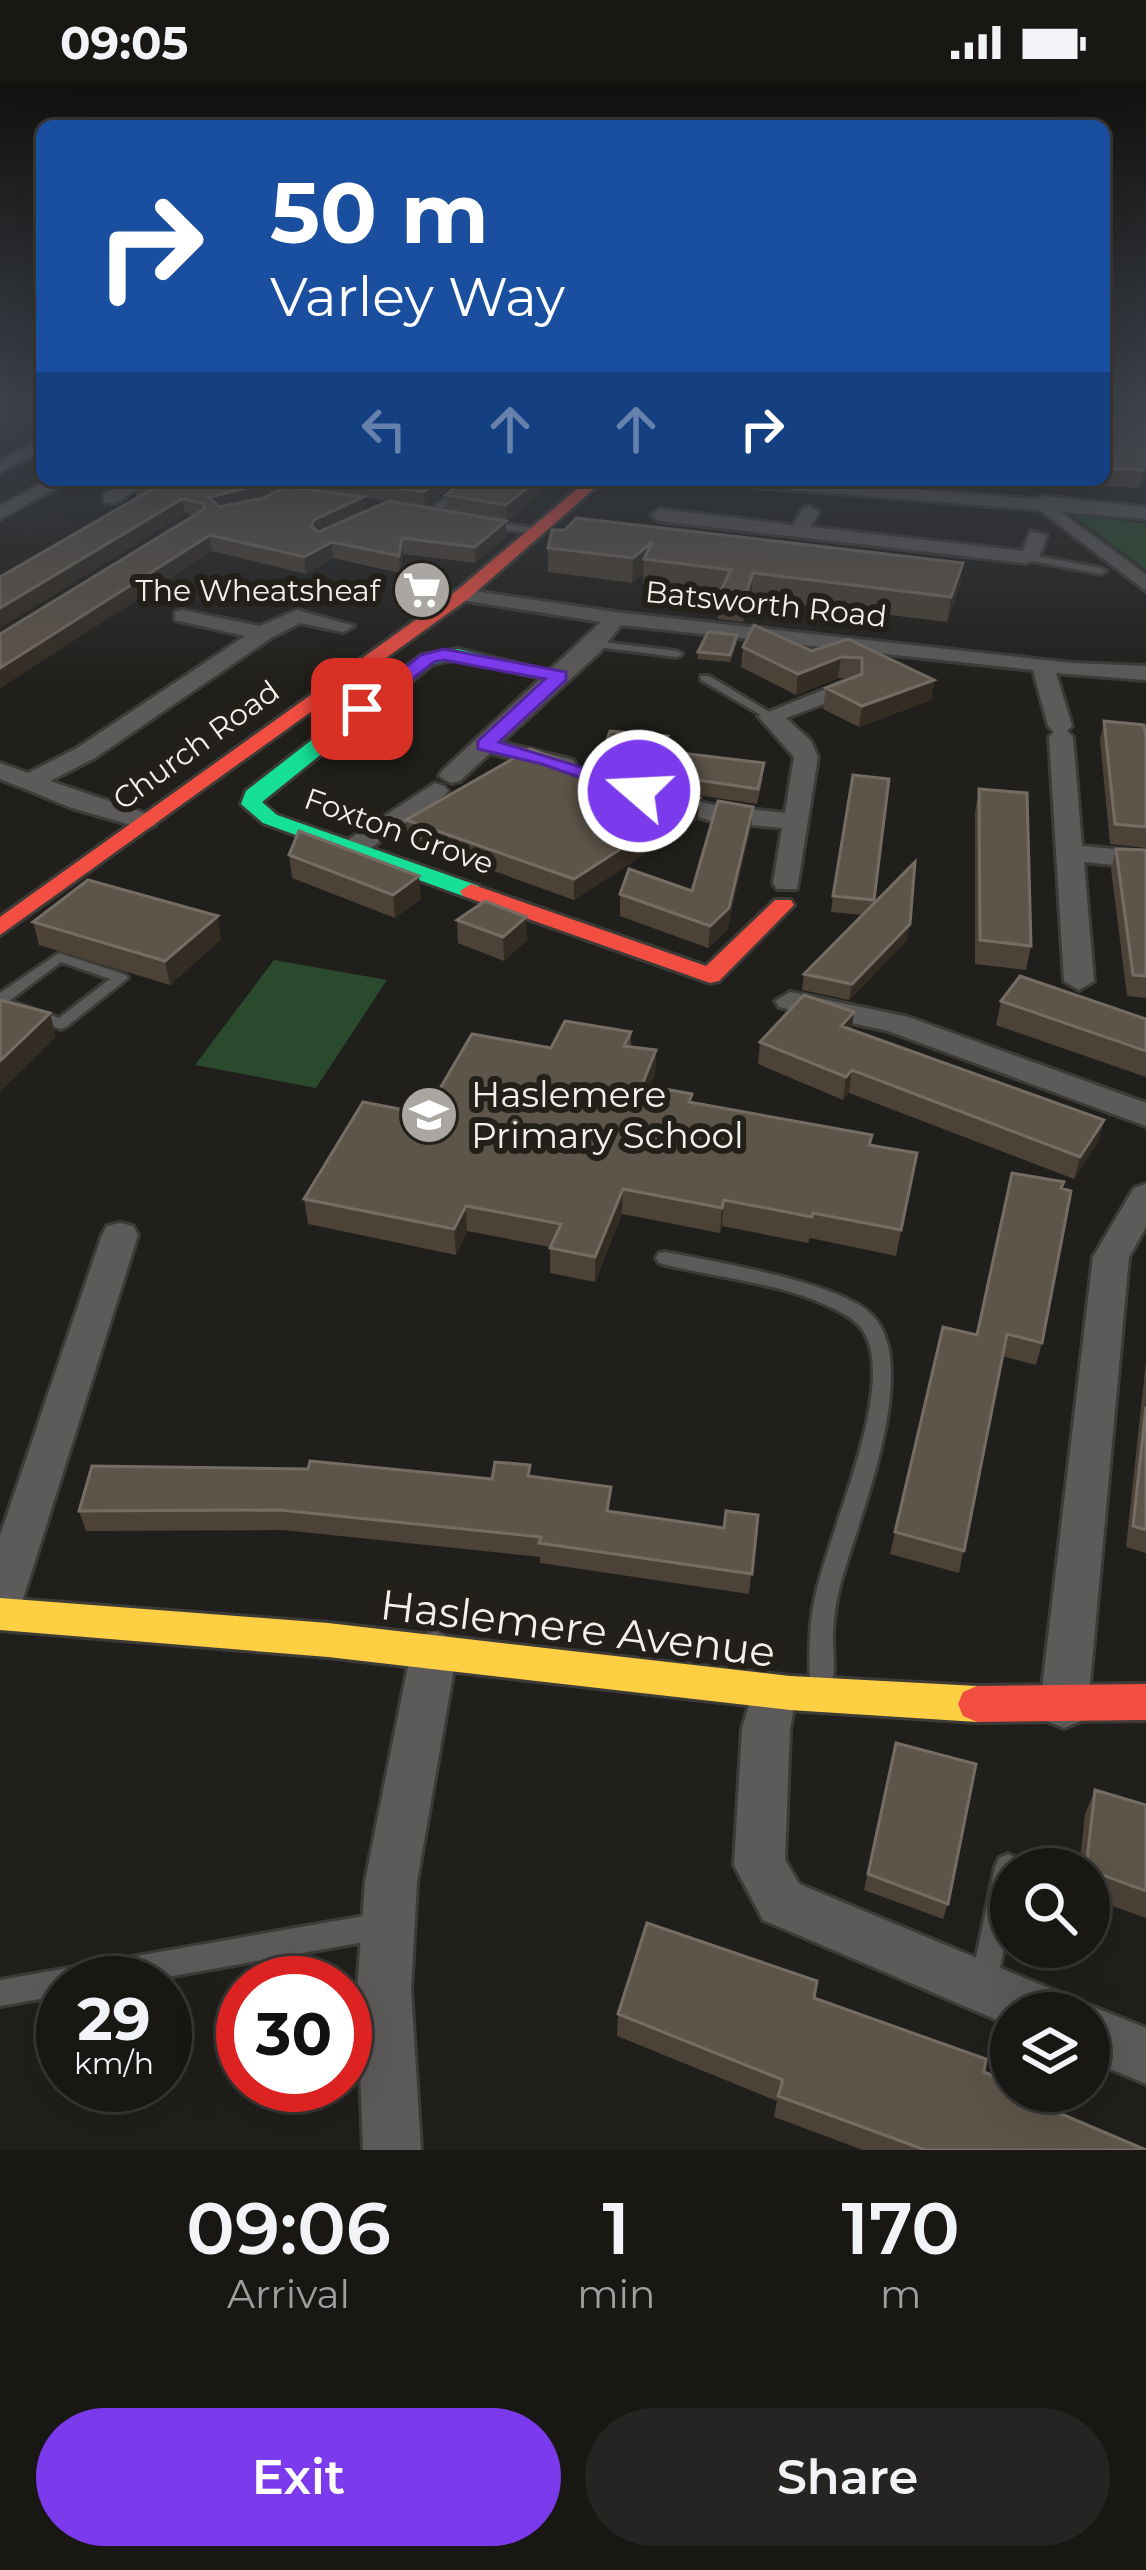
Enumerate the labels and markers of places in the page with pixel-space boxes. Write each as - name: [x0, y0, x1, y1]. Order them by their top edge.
- supermarket icon: The Wheatsheaf: [391, 559, 453, 621]
- place label: The Wheatsheaf: [135, 572, 382, 609]
- pin: [311, 658, 413, 760]
- place label: Haslemere Primary School: [471, 1072, 744, 1157]
- school or university icon: Haslemere Primary School: [398, 1084, 460, 1146]

